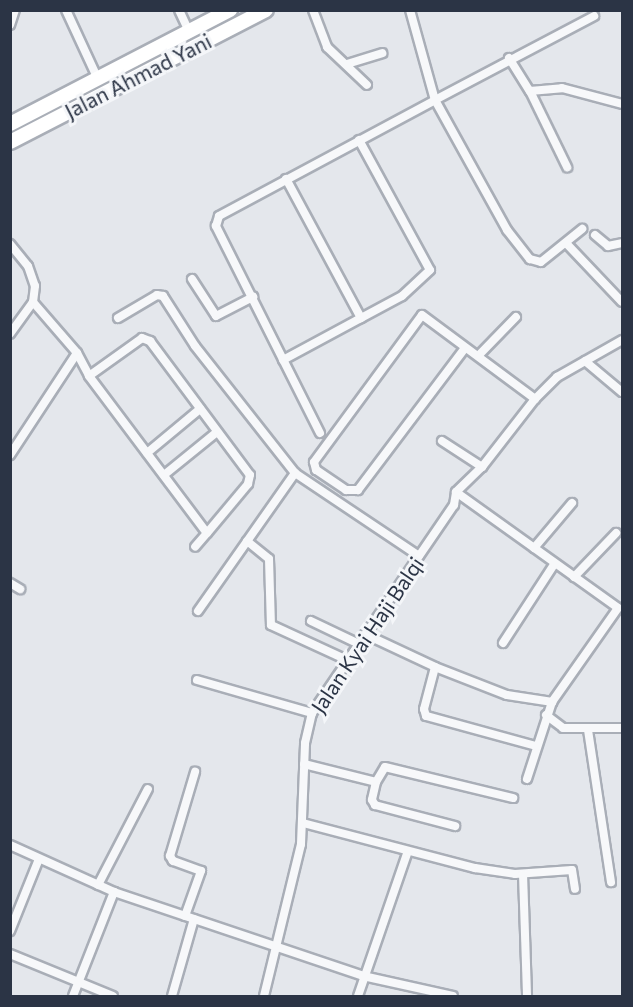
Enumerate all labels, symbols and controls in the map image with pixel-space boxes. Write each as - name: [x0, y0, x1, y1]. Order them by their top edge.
- street label: Jalan Ahmad Yani: [60, 28, 216, 124]
- street label: Jalan Kyai Haji Balqi: [305, 552, 429, 718]

